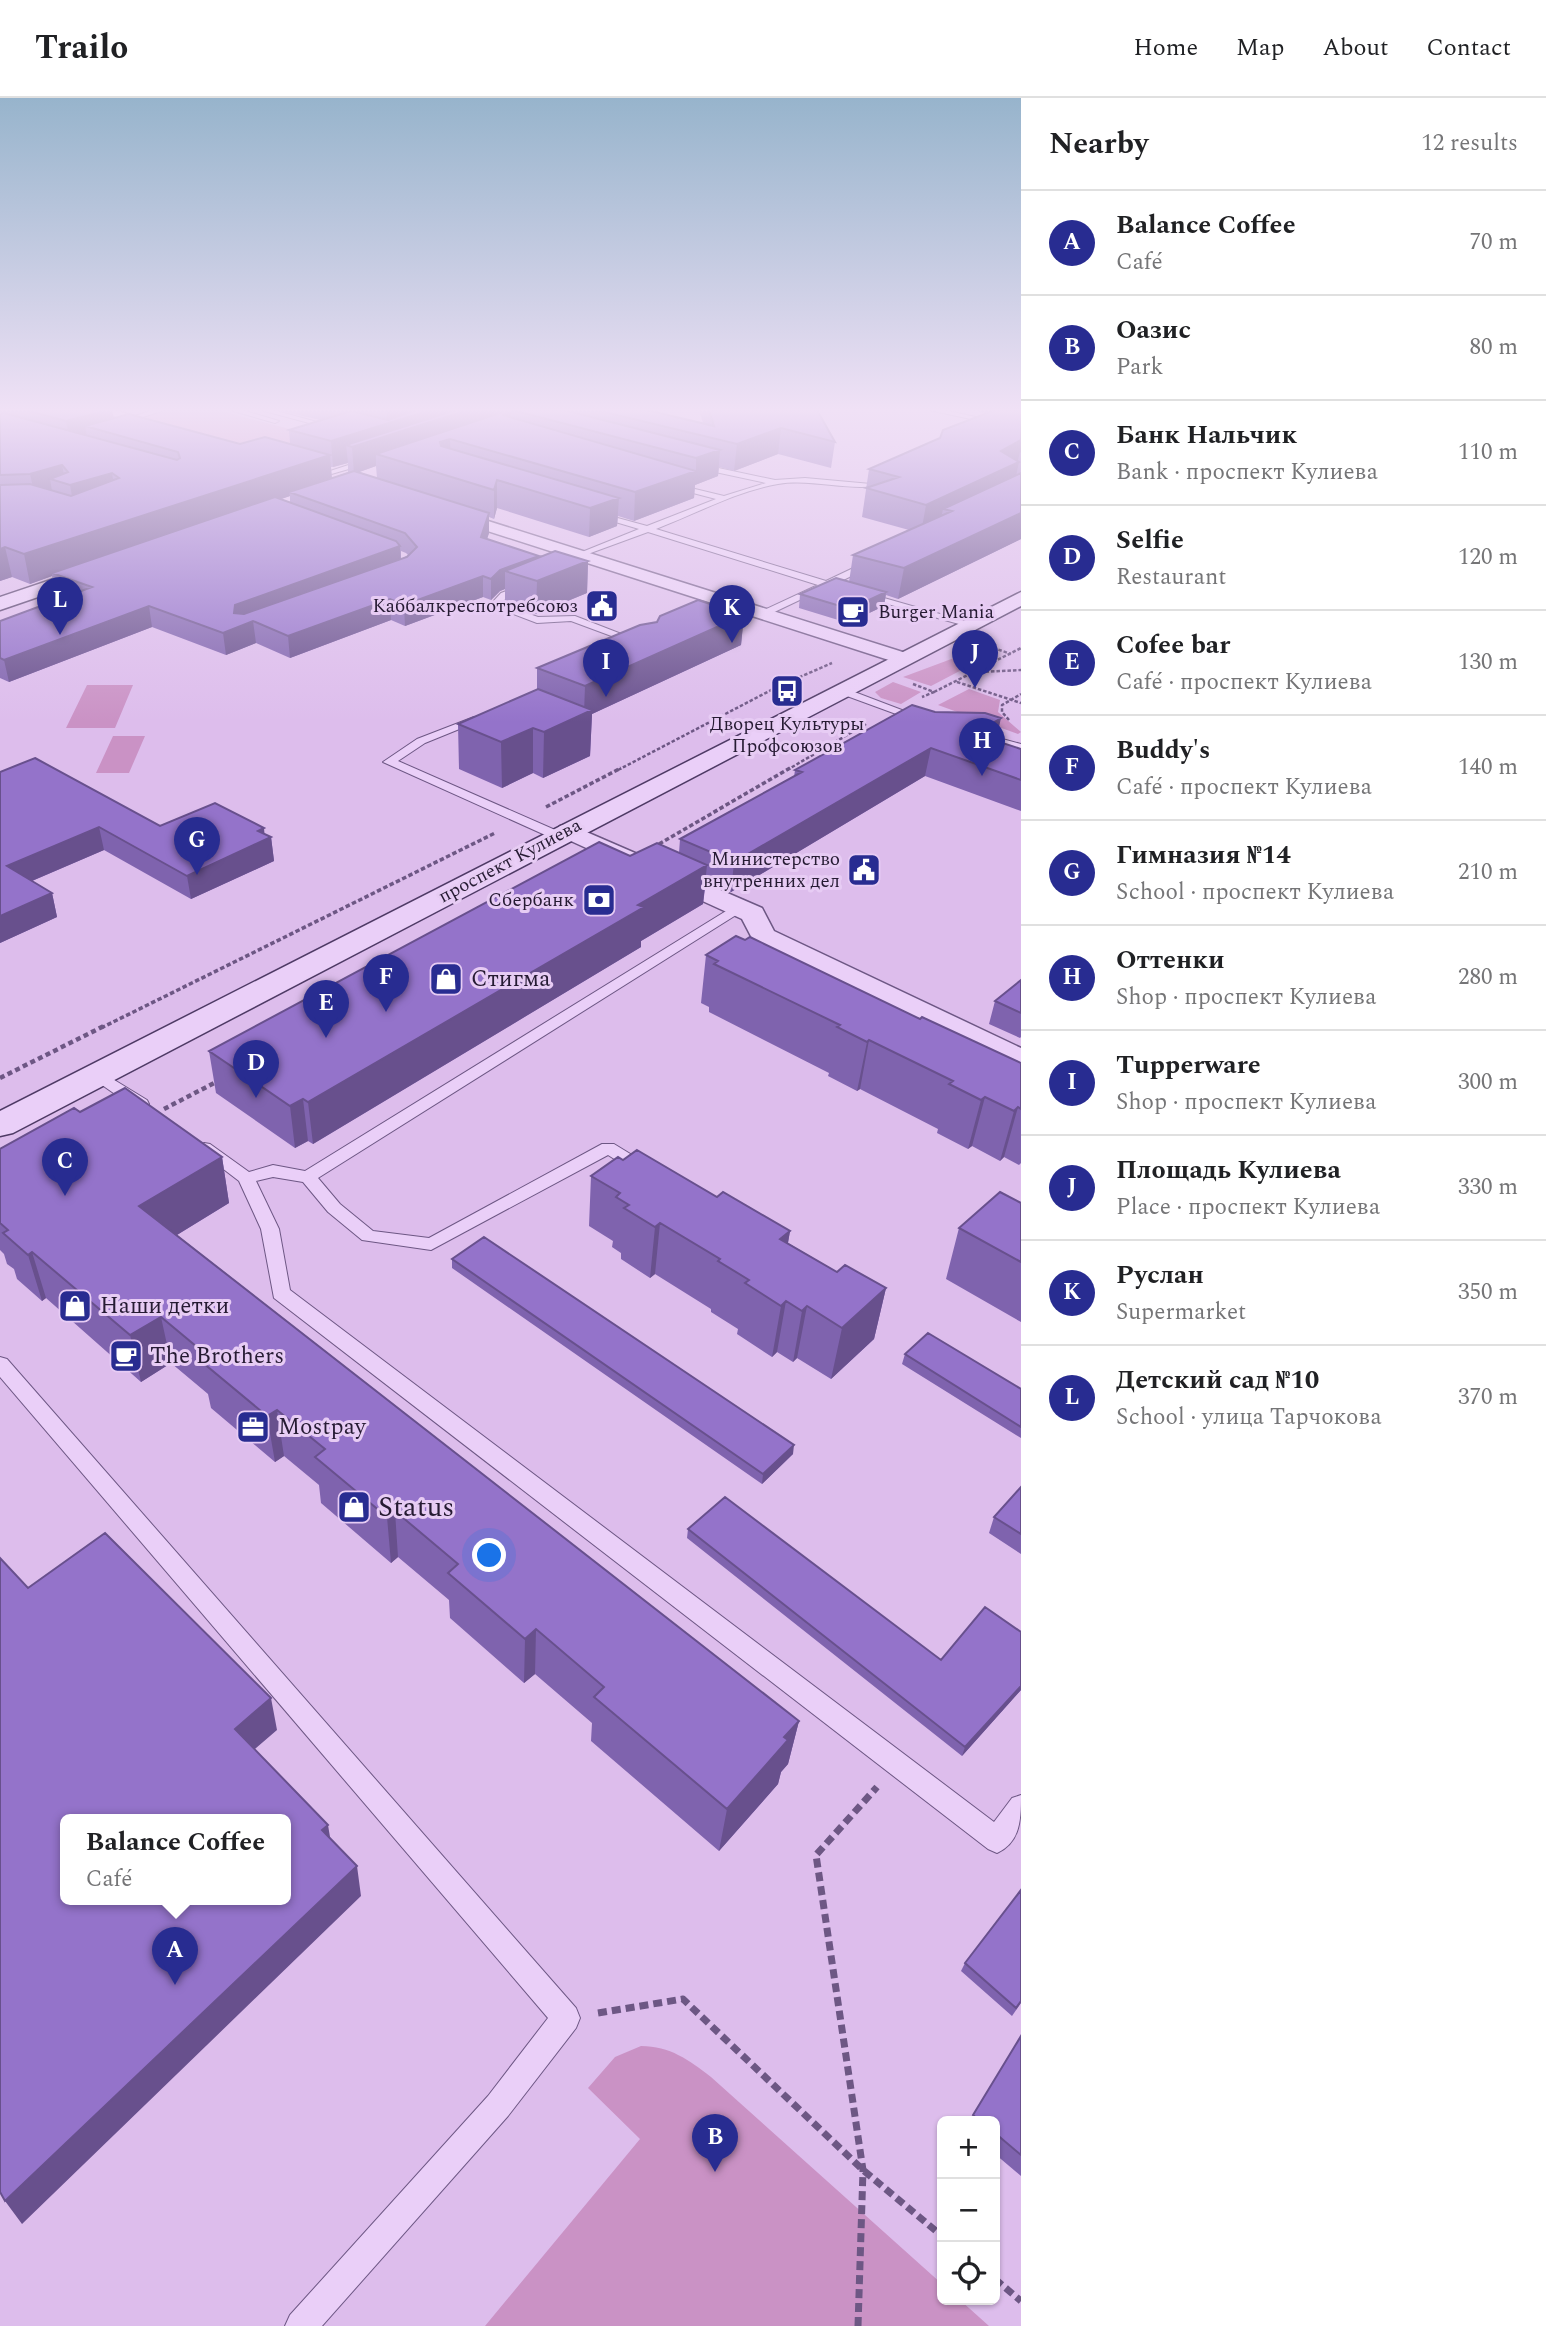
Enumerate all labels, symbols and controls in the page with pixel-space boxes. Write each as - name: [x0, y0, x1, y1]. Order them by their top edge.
- text: Trailo: [35, 23, 128, 73]
- text: Home: [1133, 30, 1198, 66]
- text: Map: [1236, 30, 1284, 66]
- text: About: [1322, 30, 1388, 66]
- text: Contact: [1426, 30, 1511, 66]
- text: Nearby: [1049, 121, 1148, 167]
- text: 12 results: [1421, 126, 1518, 161]
- text: Balance Coffee: [1116, 205, 1296, 245]
- text: A: [1063, 225, 1081, 260]
- text: 70 m: [1469, 225, 1518, 260]
- text: Café: [1116, 245, 1163, 280]
- text: Оазис: [1116, 310, 1191, 350]
- text: B: [1064, 330, 1080, 365]
- text: 80 m: [1469, 330, 1518, 365]
- text: Park: [1116, 350, 1163, 385]
- text: Банк Нальчик: [1116, 415, 1297, 455]
- text: C: [1064, 435, 1080, 470]
- text: 110 m: [1458, 435, 1518, 470]
- text: Bank · проспект Кулиева: [1116, 455, 1378, 490]
- text: Selfie: [1116, 520, 1184, 560]
- text: D: [1063, 540, 1081, 575]
- text: 120 m: [1458, 540, 1518, 575]
- text: Restaurant: [1116, 560, 1226, 595]
- pin: L: [37, 577, 83, 635]
- pin: K: [709, 585, 755, 643]
- public building icon: Каббалкреспотребсоюз: [583, 587, 621, 625]
- place label: Каббалкреспотребсоюз: [372, 592, 578, 621]
- cafe icon: Burger Mania: [834, 593, 872, 631]
- place label: Burger Mania: [878, 598, 995, 627]
- text: Cofee bar: [1116, 625, 1230, 665]
- pin: J: [952, 630, 998, 688]
- pin: I: [583, 639, 629, 697]
- text: E: [1064, 645, 1080, 680]
- text: 130 m: [1458, 645, 1518, 680]
- text: Café · проспект Кулиева: [1116, 665, 1372, 700]
- bus stop icon: Дворец Культуры Профсоюзов: [768, 672, 806, 710]
- place label: Дворец Культуры Профсоюзов: [710, 710, 864, 761]
- pin: H: [959, 718, 1005, 776]
- text: Buddy's: [1116, 730, 1210, 770]
- text: F: [1065, 750, 1079, 785]
- text: 140 m: [1458, 750, 1518, 785]
- text: Café · проспект Кулиева: [1116, 770, 1372, 805]
- street label: проспект Кулиева: [433, 811, 588, 911]
- pin: G: [174, 817, 220, 875]
- text: Гимназия №14: [1116, 835, 1291, 875]
- place label: Министерство внутренних дел: [703, 845, 840, 896]
- public building icon: Министерство внутренних дел: [845, 851, 883, 889]
- text: G: [1063, 855, 1081, 890]
- text: 210 m: [1458, 855, 1518, 890]
- text: School · проспект Кулиева: [1116, 875, 1394, 910]
- bank icon: Сбербанк: [580, 881, 618, 919]
- place label: Сбербанк: [488, 886, 574, 915]
- text: Оттенки: [1116, 940, 1225, 980]
- pin: F: [363, 954, 409, 1012]
- shop icon: Стигма: [427, 960, 465, 998]
- text: H: [1062, 960, 1082, 995]
- text: 280 m: [1458, 960, 1518, 995]
- place label: Стигма: [471, 962, 551, 997]
- pin: E: [303, 980, 349, 1038]
- text: Shop · проспект Кулиева: [1116, 980, 1376, 1015]
- pin: D: [233, 1040, 279, 1098]
- text: Tupperware: [1116, 1045, 1261, 1085]
- text: I: [1067, 1065, 1077, 1100]
- text: 300 m: [1458, 1065, 1518, 1100]
- text: Shop · проспект Кулиева: [1116, 1085, 1376, 1120]
- pin: C: [42, 1138, 88, 1196]
- text: Площадь Кулиева: [1116, 1150, 1341, 1190]
- text: J: [1067, 1170, 1077, 1205]
- text: 330 m: [1458, 1170, 1518, 1205]
- text: Place · проспект Кулиева: [1116, 1190, 1380, 1225]
- text: Руслан: [1116, 1255, 1204, 1295]
- text: K: [1063, 1275, 1081, 1310]
- text: 350 m: [1458, 1275, 1518, 1310]
- shop icon: Наши детки: [56, 1287, 94, 1325]
- place label: Наши детки: [100, 1289, 229, 1324]
- text: Supermarket: [1116, 1295, 1246, 1330]
- cafe icon: The Brothers: [107, 1337, 145, 1375]
- place label: The Brothers: [150, 1339, 284, 1374]
- text: Детский сад №10: [1116, 1360, 1319, 1400]
- text: L: [1065, 1380, 1079, 1415]
- text: 370 m: [1458, 1380, 1518, 1415]
- text: School · улица Тарчокова: [1116, 1400, 1382, 1435]
- office icon: Mostpay: [234, 1408, 272, 1446]
- place label: Mostpay: [278, 1410, 367, 1445]
- place label: Status: [378, 1486, 454, 1529]
- shop icon: Status: [335, 1488, 373, 1526]
- your location: [472, 1538, 506, 1572]
- popup: [60, 1814, 291, 1905]
- text: Balance Coffee: [86, 1822, 265, 1862]
- text: Café: [86, 1862, 132, 1897]
- pin: A: [152, 1927, 198, 1985]
- pin: B: [692, 2114, 738, 2172]
- map controls: [937, 2116, 1000, 2305]
- button: +: [937, 2116, 1000, 2179]
- button: −: [937, 2179, 1000, 2242]
- button: locate: [937, 2242, 1000, 2305]

